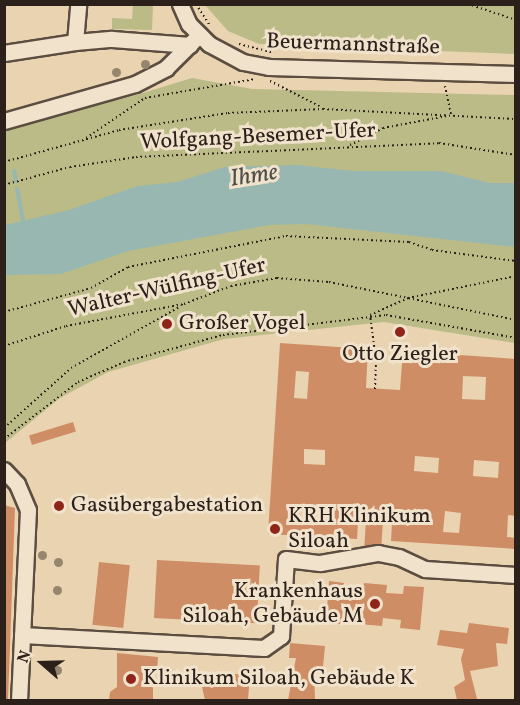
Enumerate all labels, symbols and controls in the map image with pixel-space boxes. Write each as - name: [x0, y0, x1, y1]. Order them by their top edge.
- street label: Beuermannstraße: [266, 29, 440, 61]
- street label: Wolfgang-Besemer-Ufer: [140, 118, 376, 156]
- water label: Ihme: [228, 159, 280, 195]
- street label: Walter-Wülfing-Ufer: [65, 252, 269, 324]
- place label: Großer Vogel: [179, 311, 306, 337]
- marker: Großer Vogel: [160, 317, 174, 331]
- marker: Otto Ziegler: [393, 325, 407, 339]
- place label: Otto Ziegler: [342, 342, 458, 368]
- place label: Gasübergabestation: [71, 493, 263, 519]
- marker: Gasübergabestation: [52, 499, 66, 513]
- place label: KRH Klinikum Siloah: [288, 503, 431, 554]
- marker: KRH Klinikum Siloah: [266, 520, 284, 538]
- place label: Krankenhaus Siloah, Gebäude M: [182, 578, 363, 630]
- marker: Krankenhaus Siloah, Gebäude M: [368, 597, 382, 611]
- north arrow: [12, 633, 72, 693]
- text: N: [13, 648, 37, 666]
- place label: Klinikum Siloah, Gebäude K: [143, 666, 414, 692]
- marker: Klinikum Siloah, Gebäude K: [124, 672, 138, 686]

